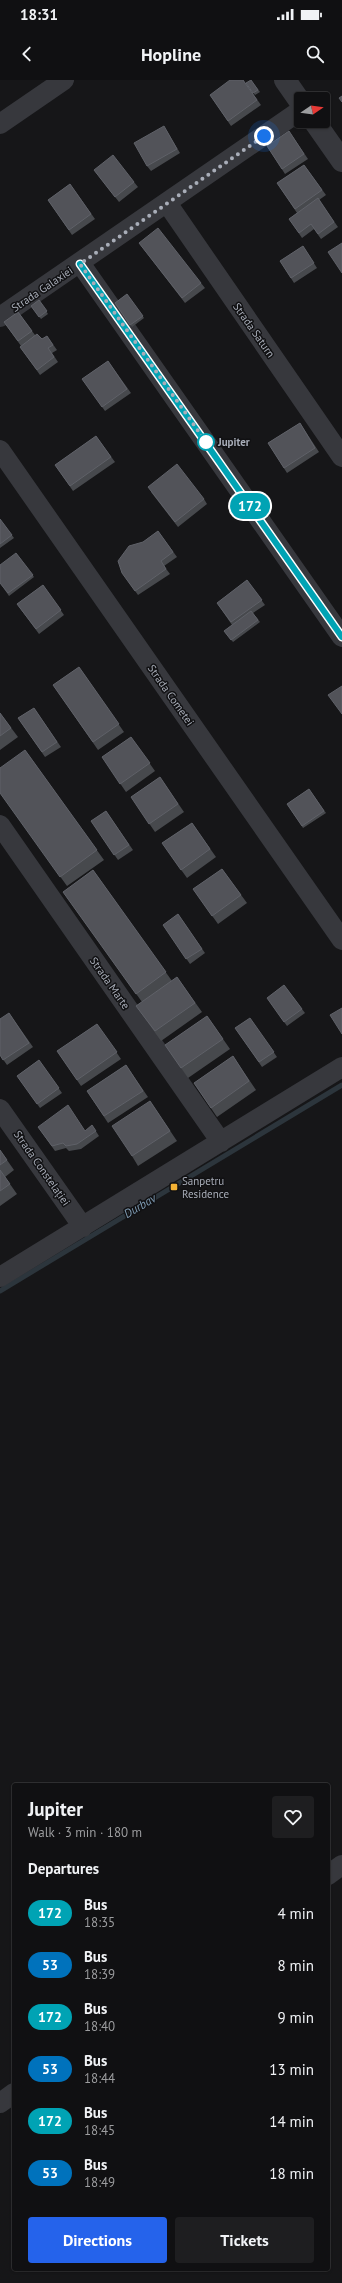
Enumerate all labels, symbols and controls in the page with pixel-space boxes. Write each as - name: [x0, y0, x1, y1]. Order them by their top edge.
- text: 18:31: [20, 5, 58, 24]
- icon: back: [16, 43, 38, 65]
- text: Hopline: [141, 43, 201, 66]
- icon: search: [304, 43, 326, 65]
- north arrow: [294, 92, 330, 128]
- map controls: [294, 92, 330, 128]
- your location: [254, 126, 274, 146]
- street label: Strada Galaxiei: [9, 263, 75, 315]
- street label: Strada Saturn: [230, 300, 278, 360]
- marker: Jupiter: [197, 433, 215, 451]
- place label: Jupiter: [217, 435, 250, 449]
- line badge: 172: [227, 493, 273, 519]
- text: 172: [238, 497, 262, 515]
- street label: Strada Cometei: [145, 662, 197, 728]
- street label: Strada Marte: [87, 954, 133, 1012]
- street label: Strada Constelației: [11, 1128, 73, 1208]
- place label: Sanpetru Residence: [182, 1174, 229, 1201]
- marker: Sanpetru Residence: [169, 1182, 179, 1192]
- water label: Durbav: [121, 1189, 160, 1221]
- button: heart: [272, 1796, 314, 1838]
- text: Jupiter: [28, 1797, 83, 1821]
- text: Walk · 3 min · 180 m: [28, 1824, 142, 1841]
- text: Departures: [28, 1859, 99, 1878]
- text: Bus: [84, 1895, 107, 1914]
- text: 172: [38, 1904, 62, 1922]
- text: 4 min: [277, 1904, 314, 1923]
- text: 18:35: [84, 1914, 115, 1931]
- text: Bus: [84, 1947, 107, 1966]
- text: 53: [42, 1956, 58, 1974]
- text: 8 min: [277, 1956, 314, 1975]
- text: 18:39: [84, 1966, 115, 1983]
- text: Bus: [84, 1999, 107, 2018]
- text: 172: [38, 2008, 62, 2026]
- text: 9 min: [277, 2008, 314, 2027]
- text: 18:40: [84, 2018, 115, 2035]
- text: Bus: [84, 2051, 107, 2070]
- text: 53: [42, 2060, 58, 2078]
- text: 13 min: [269, 2060, 314, 2079]
- text: 18:44: [84, 2070, 115, 2087]
- text: Bus: [84, 2103, 107, 2122]
- text: 172: [38, 2112, 62, 2130]
- text: 14 min: [269, 2112, 314, 2131]
- text: 18:45: [84, 2122, 115, 2139]
- text: Bus: [84, 2155, 107, 2174]
- text: 53: [42, 2164, 58, 2182]
- text: 18 min: [269, 2164, 314, 2183]
- text: 18:49: [84, 2174, 115, 2191]
- button: Directions: [28, 2217, 167, 2263]
- button: Tickets: [175, 2217, 314, 2263]

